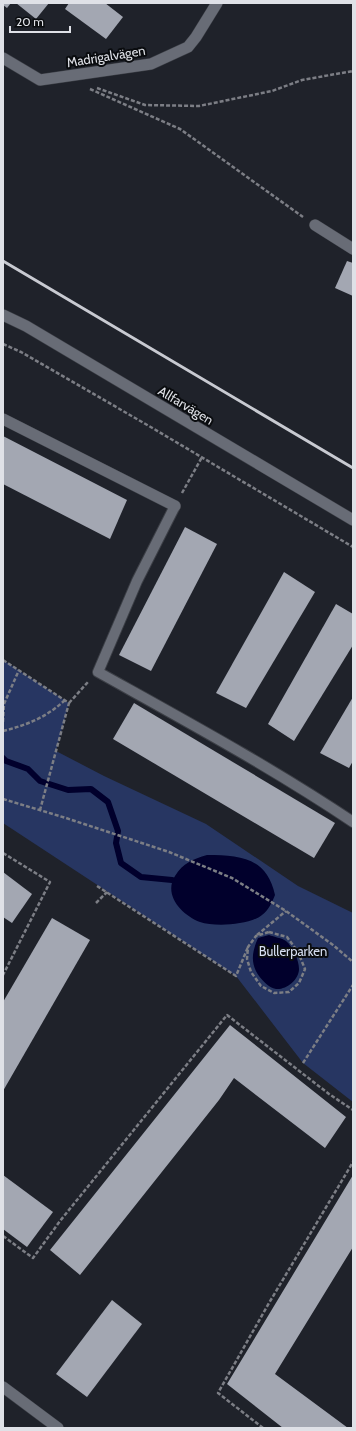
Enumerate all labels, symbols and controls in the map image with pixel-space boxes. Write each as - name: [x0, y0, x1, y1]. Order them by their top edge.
- scale bar: [10, 8, 70, 34]
- text: 20 m: [16, 14, 44, 29]
- street label: Madrigalvägen: [66, 42, 146, 70]
- street label: Allfarvägen: [155, 382, 217, 428]
- park label: Bullerparken: [259, 943, 327, 959]

